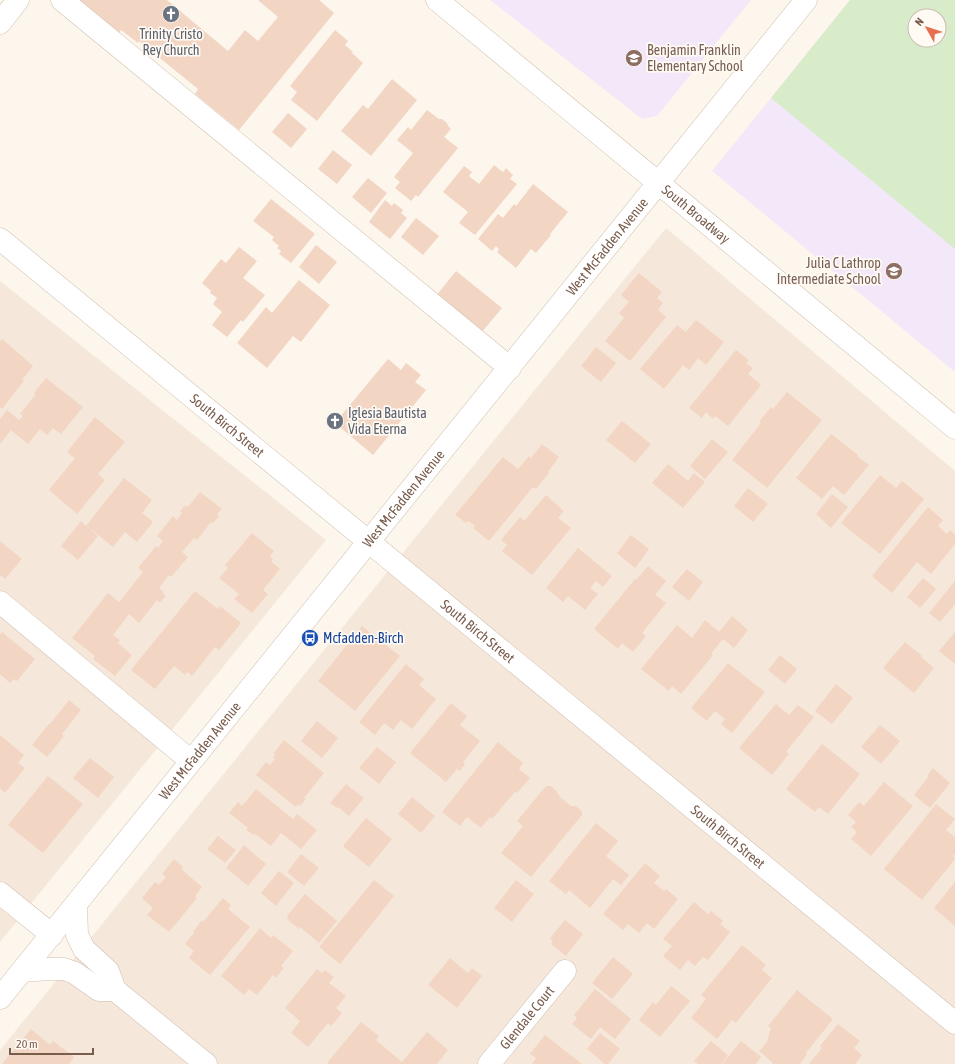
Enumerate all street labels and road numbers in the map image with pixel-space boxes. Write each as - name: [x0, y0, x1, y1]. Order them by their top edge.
- street label: South Broadway: [659, 181, 733, 247]
- street label: West McFadden Avenue: [563, 195, 651, 298]
- street label: South Birch Street: [187, 391, 267, 461]
- street label: West McFadden Avenue: [359, 447, 447, 550]
- street label: South Birch Street: [438, 596, 518, 666]
- street label: West McFadden Avenue: [156, 699, 244, 803]
- street label: South Birch Street: [688, 802, 768, 872]
- street label: Glendale Court: [496, 983, 557, 1052]

